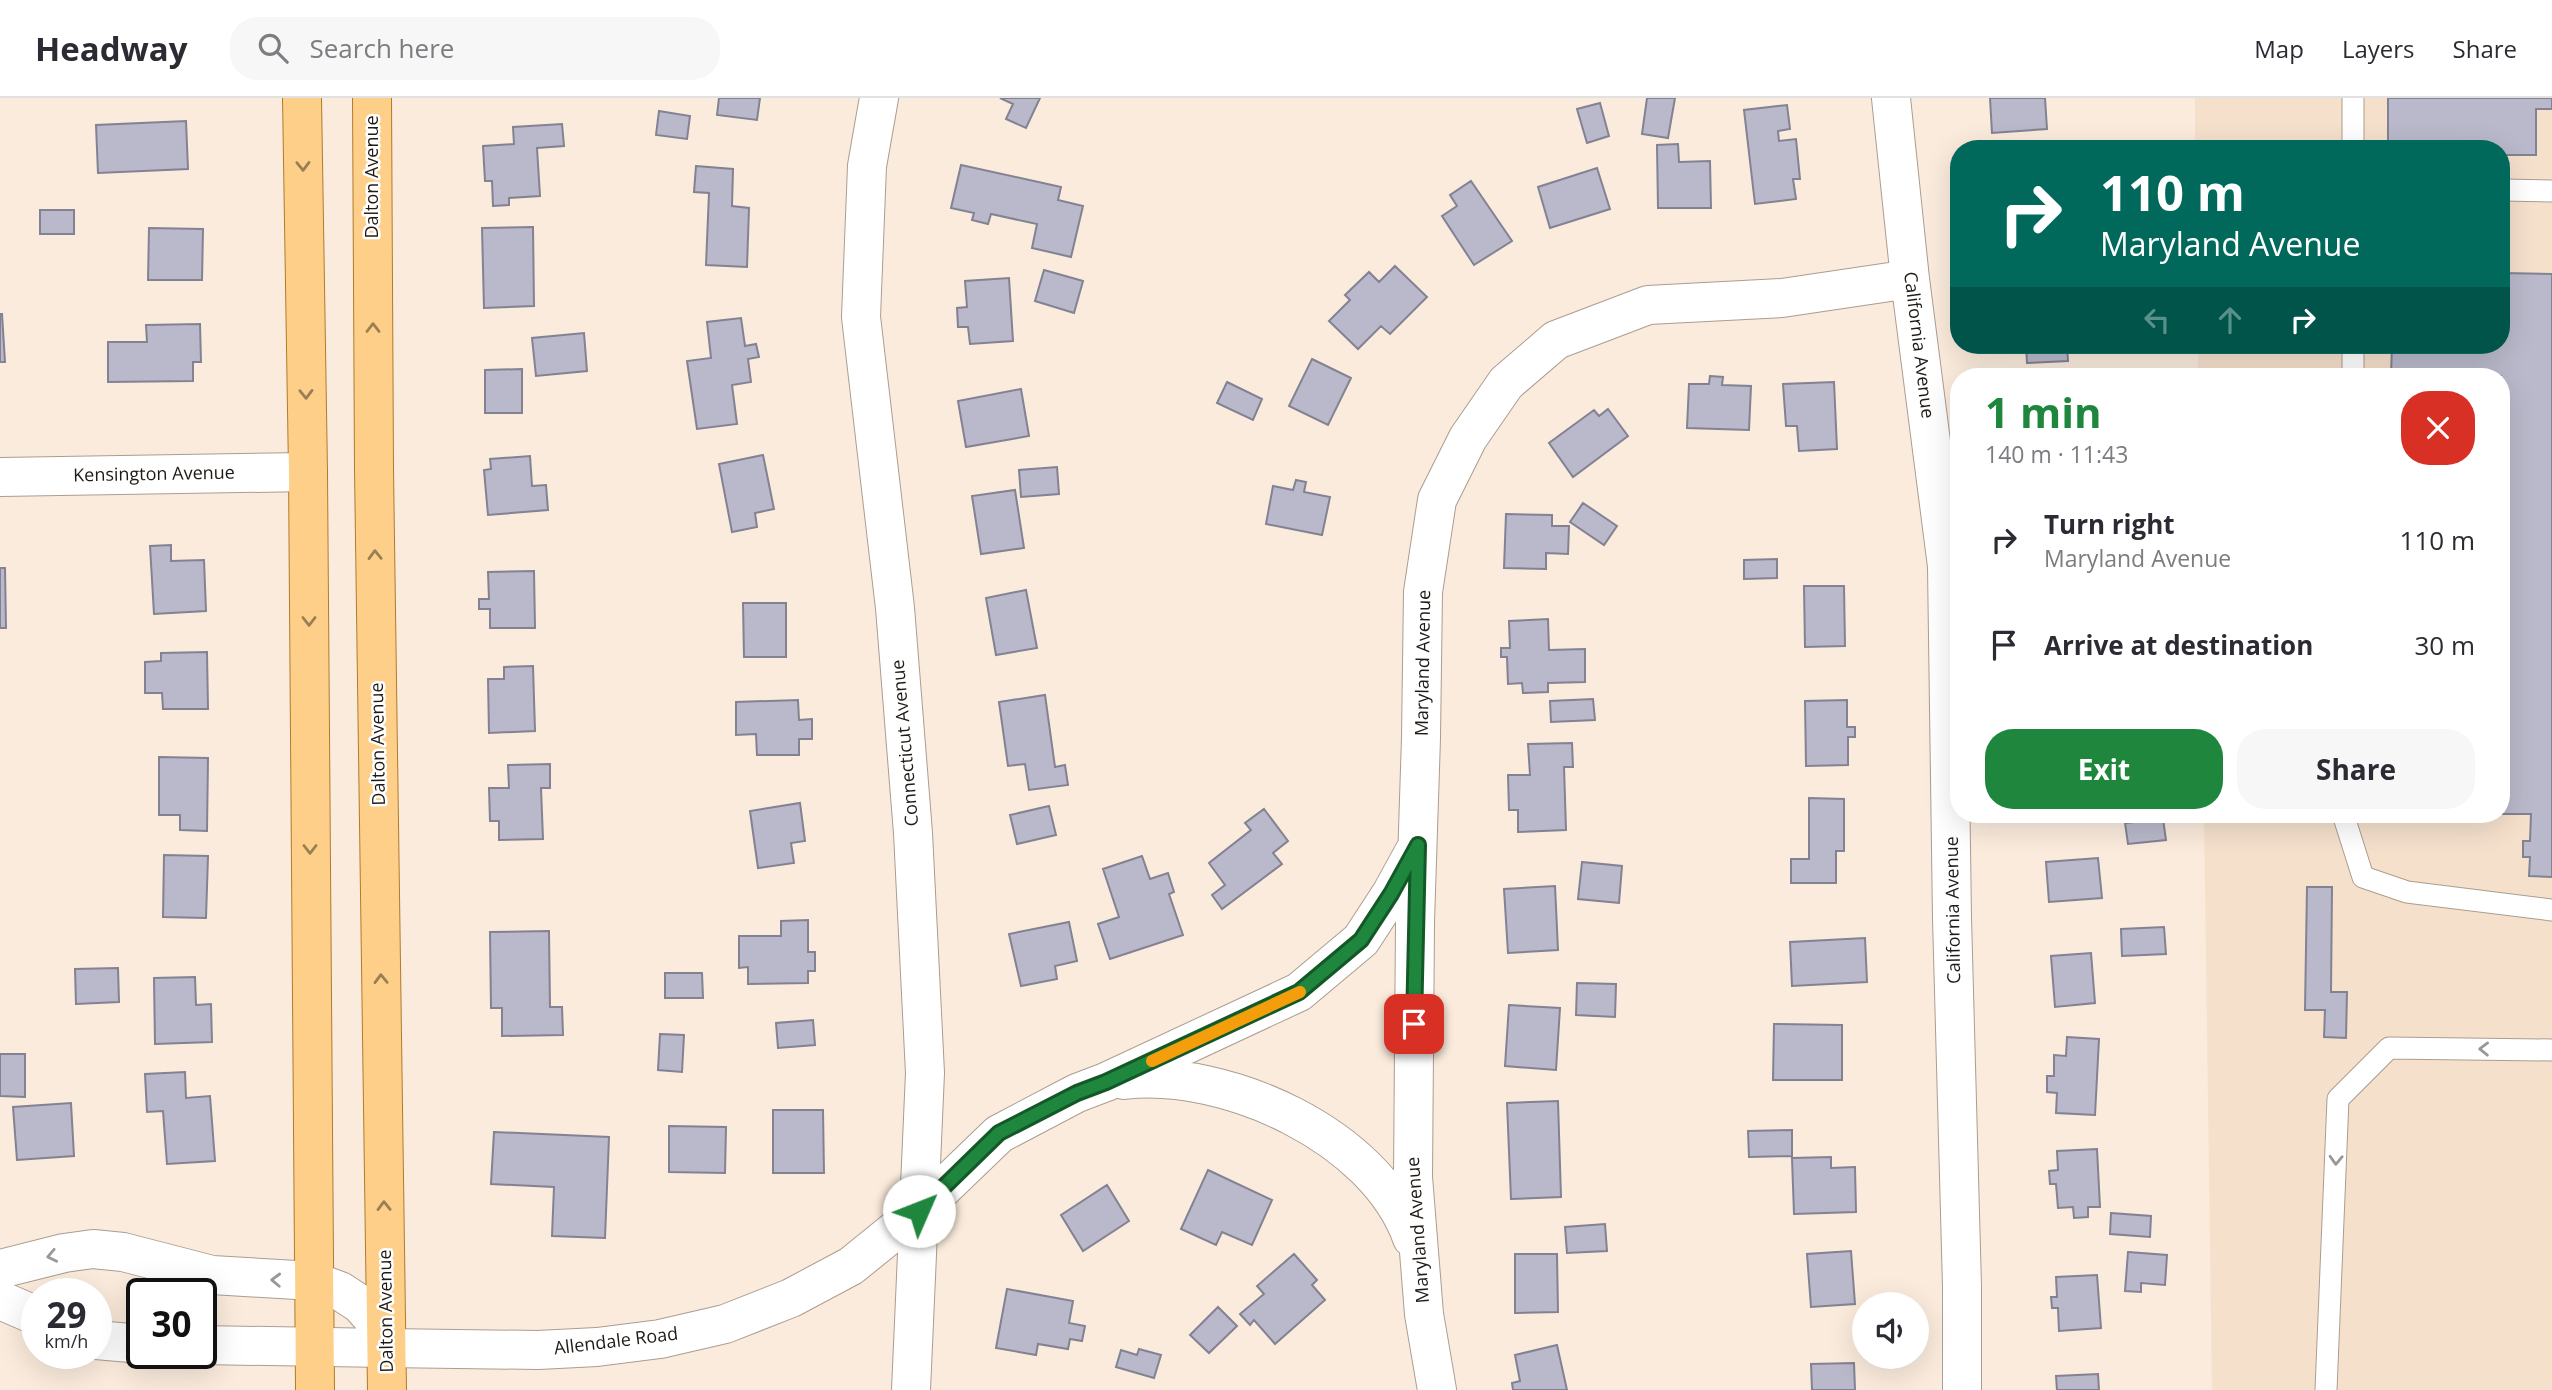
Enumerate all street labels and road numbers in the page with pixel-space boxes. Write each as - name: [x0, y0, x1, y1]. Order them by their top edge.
- street label: Dalton Avenue: [359, 115, 383, 239]
- street label: California Avenue: [1899, 270, 1941, 420]
- street label: Kensington Avenue: [73, 460, 235, 486]
- street label: Maryland Avenue: [1409, 590, 1435, 736]
- street label: Connecticut Avenue: [885, 659, 923, 827]
- street label: Dalton Avenue: [364, 682, 390, 806]
- street label: California Avenue: [1939, 836, 1965, 984]
- street label: Maryland Avenue: [1400, 1156, 1434, 1304]
- street label: Dalton Avenue: [372, 1249, 398, 1373]
- street label: Allendale Road: [552, 1320, 679, 1360]

